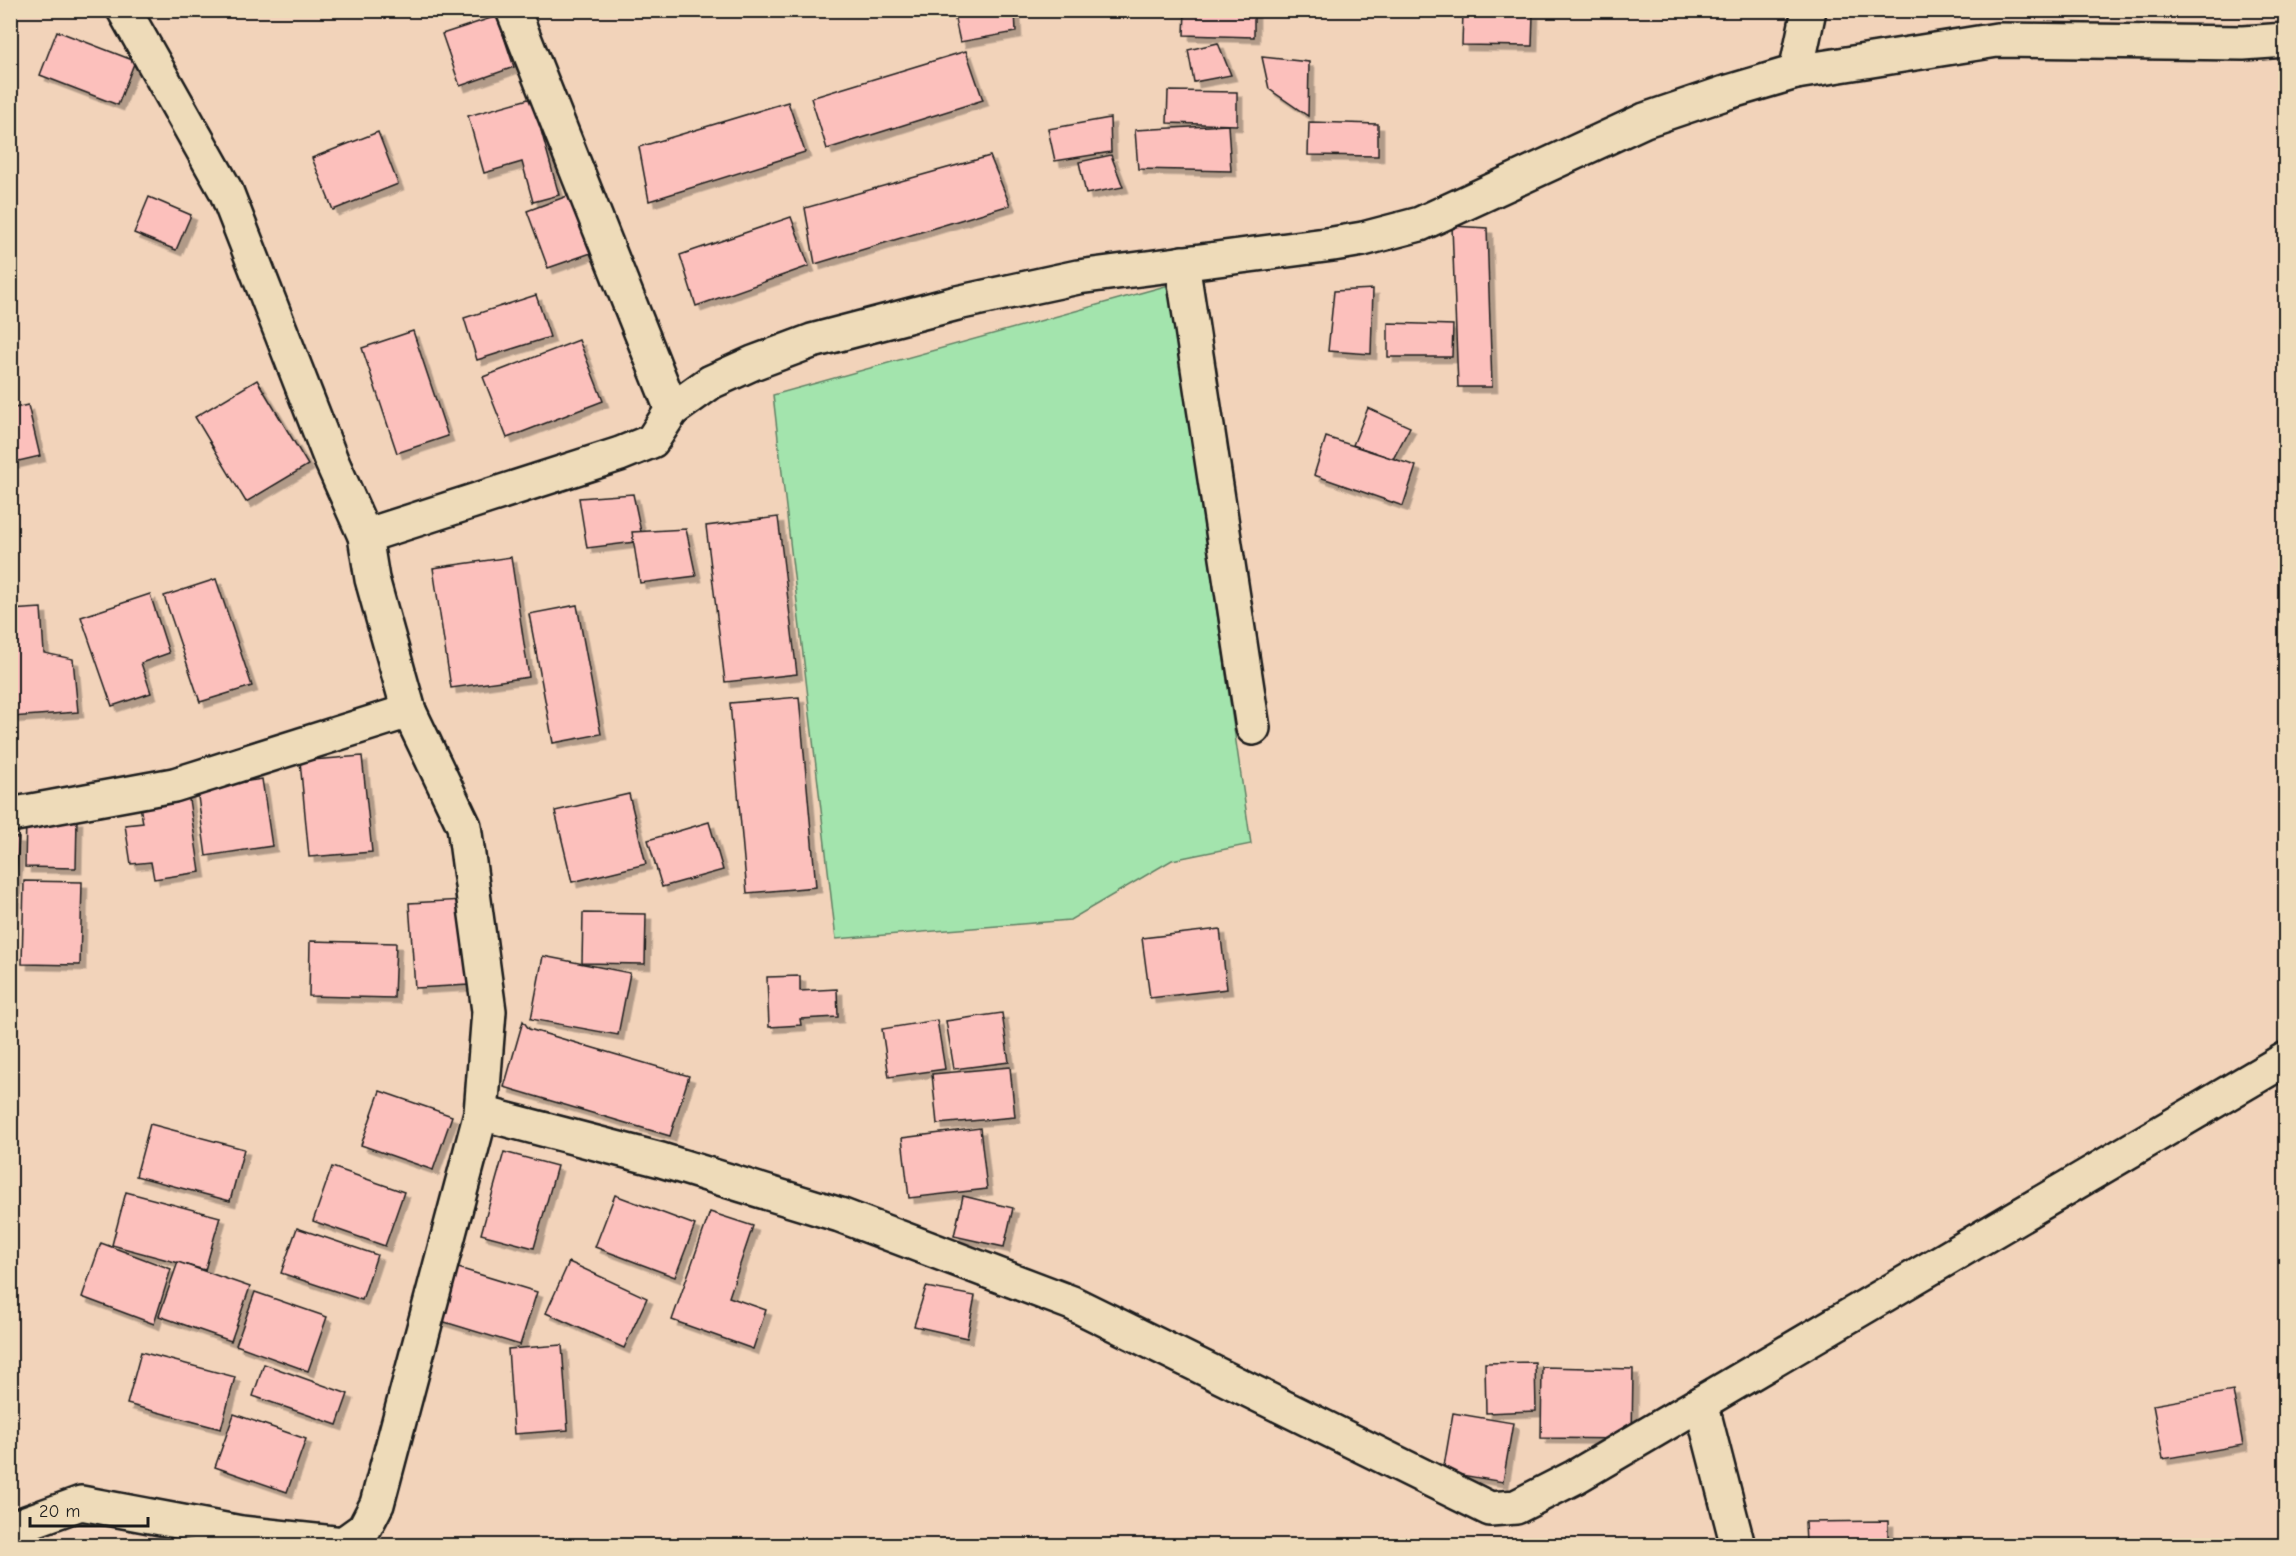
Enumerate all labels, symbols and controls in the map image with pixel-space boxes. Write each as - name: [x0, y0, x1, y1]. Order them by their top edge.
- scale bar: [30, 1490, 148, 1528]
- text: 20 m: [39, 1501, 80, 1522]

